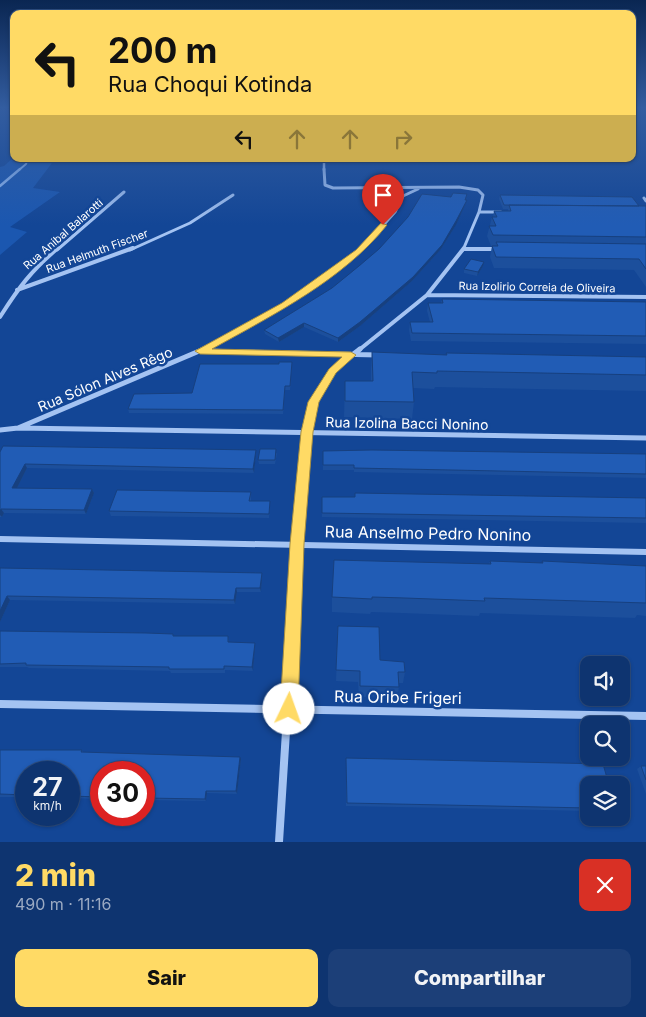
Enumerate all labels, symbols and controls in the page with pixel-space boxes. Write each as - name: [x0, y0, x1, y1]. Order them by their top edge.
- text: 200 m: [108, 29, 217, 71]
- icon: left: [25, 30, 90, 95]
- text: Rua Choqui Kotinda: [108, 71, 312, 97]
- icon: left: [230, 125, 258, 153]
- icon: ahead: [283, 125, 311, 153]
- icon: ahead: [336, 125, 364, 153]
- icon: right: [389, 125, 417, 153]
- pin: [362, 174, 404, 225]
- icon: arrive: [369, 181, 397, 209]
- street label: Rua Anibal Balarotti: [20, 196, 106, 272]
- street label: Rua Helmuth Fischer: [44, 226, 150, 276]
- street label: Rua Izolirio Correia de Oliveira: [458, 279, 616, 295]
- street label: Rua Sólon Alves Rêgo: [35, 343, 175, 415]
- street label: Rua Izolina Bacci Nonino: [325, 413, 489, 433]
- street label: Rua Anselmo Pedro Nonino: [325, 521, 531, 545]
- map controls: [580, 656, 630, 826]
- button: sound: [580, 656, 630, 706]
- position arrow: [262, 682, 314, 734]
- street label: Rua Oribe Frigeri: [334, 686, 462, 708]
- button: search: [580, 716, 630, 766]
- speed limit sign: 30: [90, 761, 155, 826]
- text: 27: [32, 772, 63, 802]
- button: layers: [580, 776, 630, 826]
- text: km/h: [33, 798, 62, 813]
- text: 2 min: [15, 857, 96, 893]
- button: close: [579, 859, 631, 911]
- text: 490 m · 11:16: [15, 894, 112, 914]
- button: Sair: [15, 949, 318, 1007]
- button: Compartilhar: [328, 949, 631, 1007]

